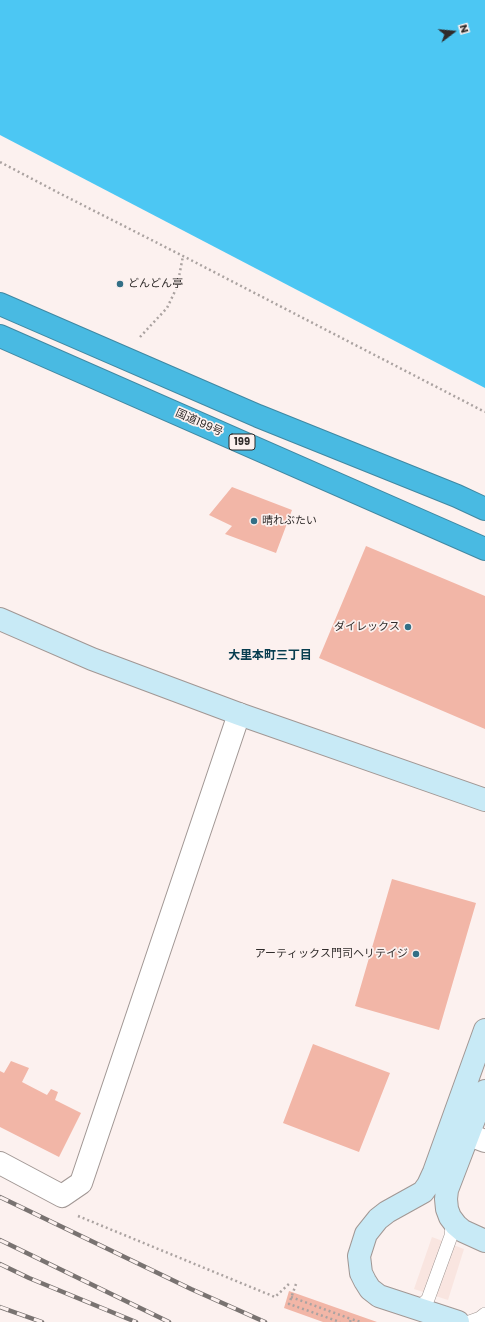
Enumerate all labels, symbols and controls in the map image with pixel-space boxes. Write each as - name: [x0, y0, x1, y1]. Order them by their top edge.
- north arrow: [433, 12, 473, 52]
- text: N: [456, 23, 473, 35]
- place label: どんどん亭: [128, 277, 183, 291]
- marker: どんどん亭: [115, 279, 125, 289]
- street label: 国道199号: [173, 407, 225, 439]
- road number: 199: [229, 434, 255, 450]
- place label: 晴れぶたい: [262, 514, 317, 528]
- marker: 晴れぶたい: [249, 516, 259, 526]
- place label: ダイレックス: [334, 620, 400, 634]
- marker: ダイレックス: [403, 622, 413, 632]
- district label: 大里本町三丁目: [228, 649, 312, 663]
- place label: アーティックス門司ヘリテイジ: [255, 947, 408, 961]
- marker: アーティックス門司ヘリテイジ: [411, 949, 421, 959]

